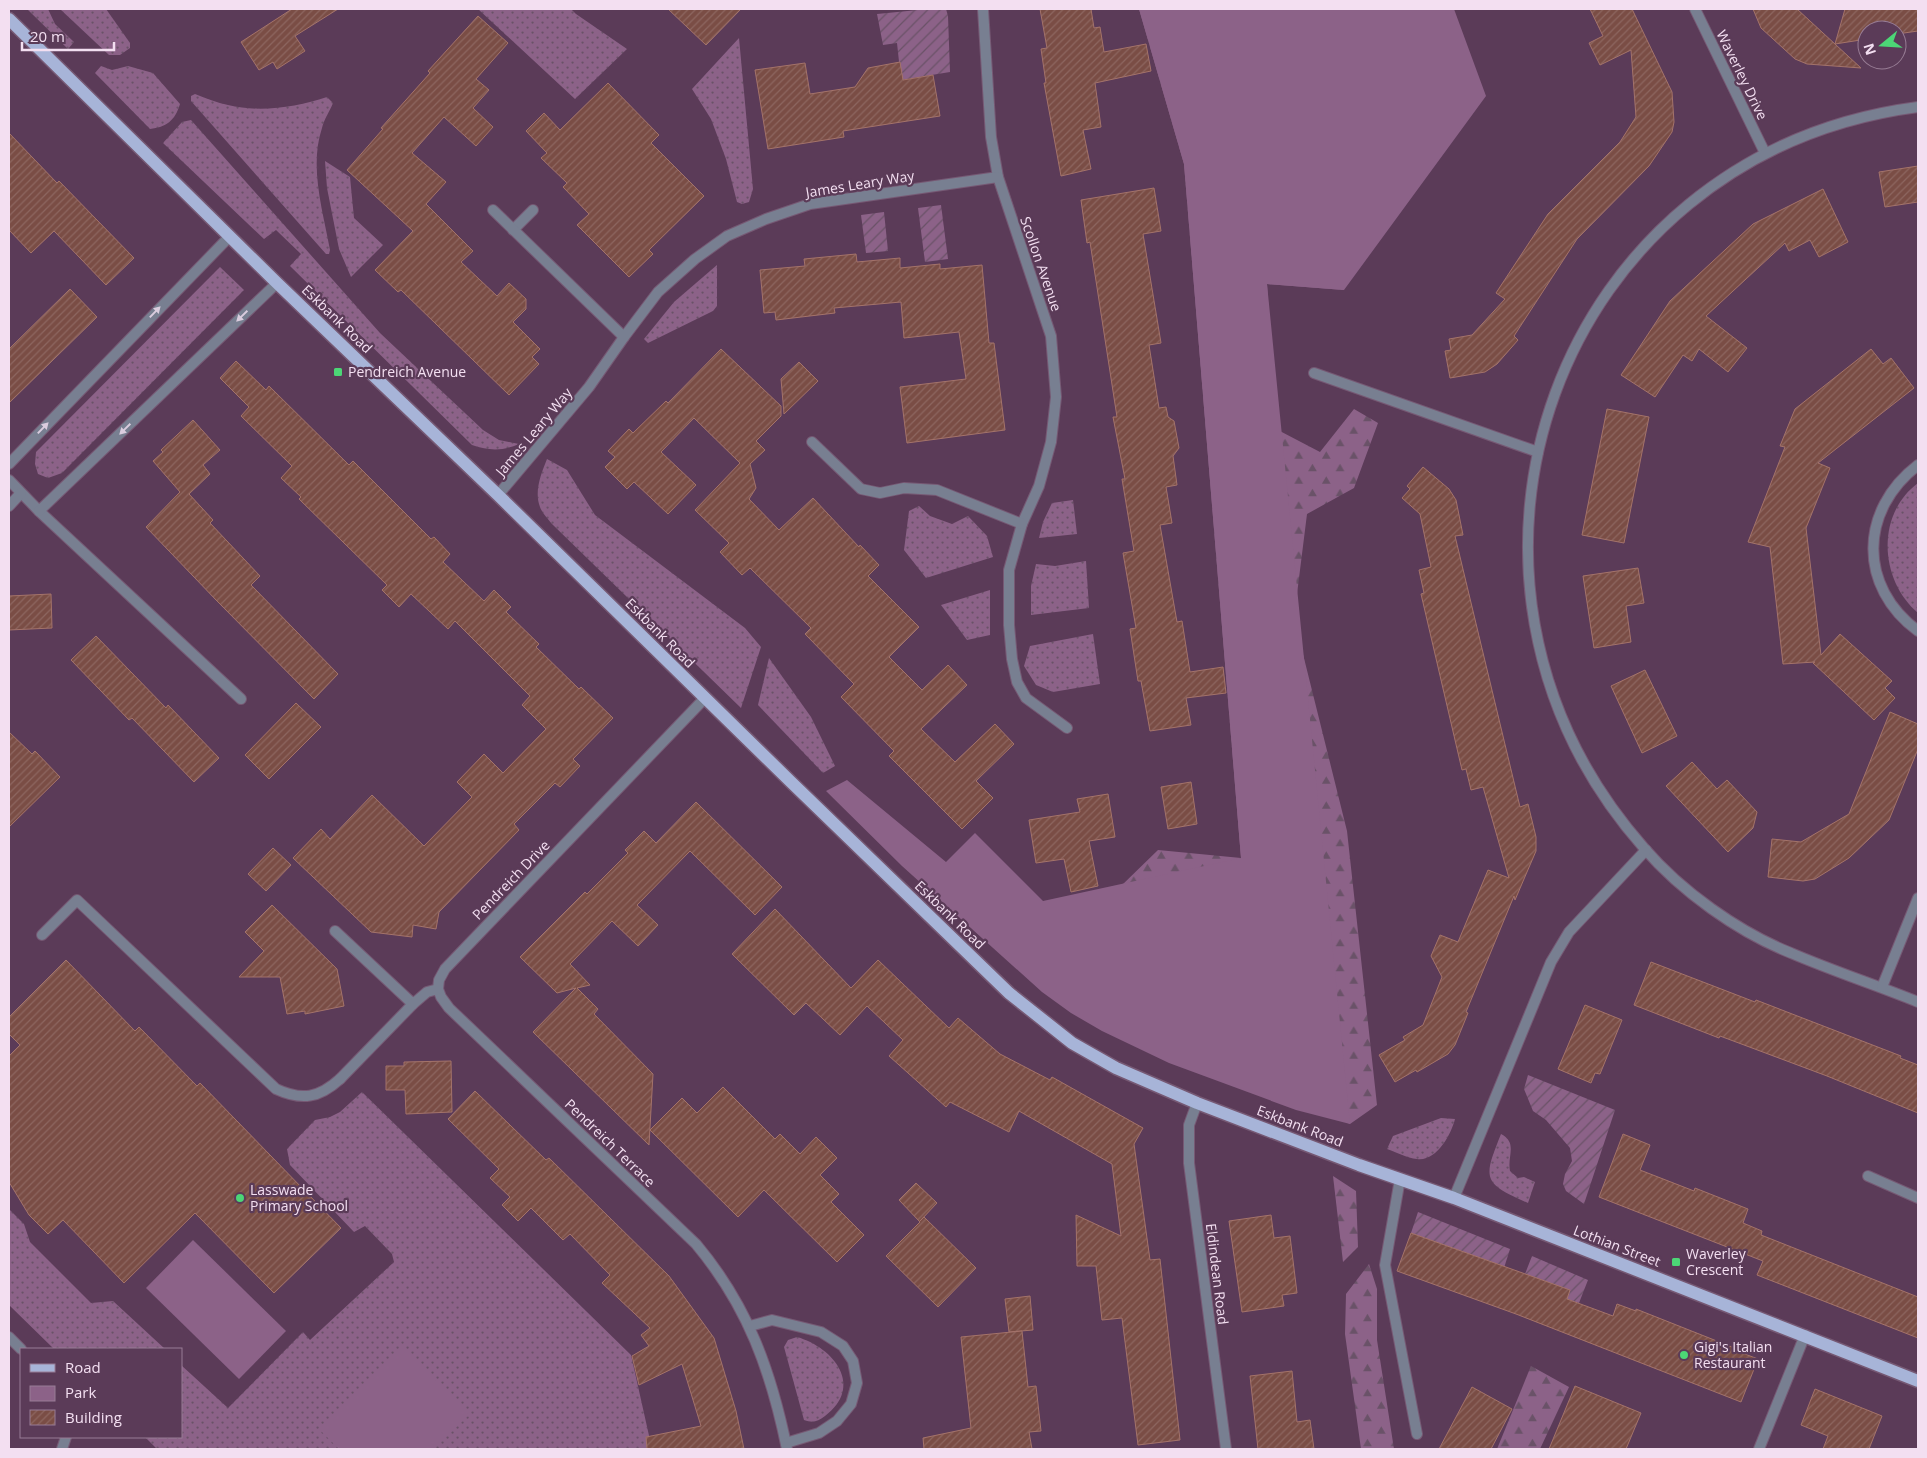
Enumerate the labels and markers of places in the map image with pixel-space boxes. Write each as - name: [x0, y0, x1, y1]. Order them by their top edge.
- place label: Pendreich Avenue: [348, 362, 466, 381]
- marker: Pendreich Avenue: [332, 366, 344, 378]
- place label: Lasswade Primary School: [250, 1180, 348, 1215]
- marker: Lasswade Primary School: [234, 1192, 246, 1204]
- place label: Waverley Crescent: [1686, 1244, 1747, 1279]
- marker: Waverley Crescent: [1670, 1256, 1682, 1268]
- place label: Gigi's Italian Restaurant: [1694, 1337, 1772, 1372]
- marker: Gigi's Italian Restaurant: [1678, 1349, 1690, 1361]

